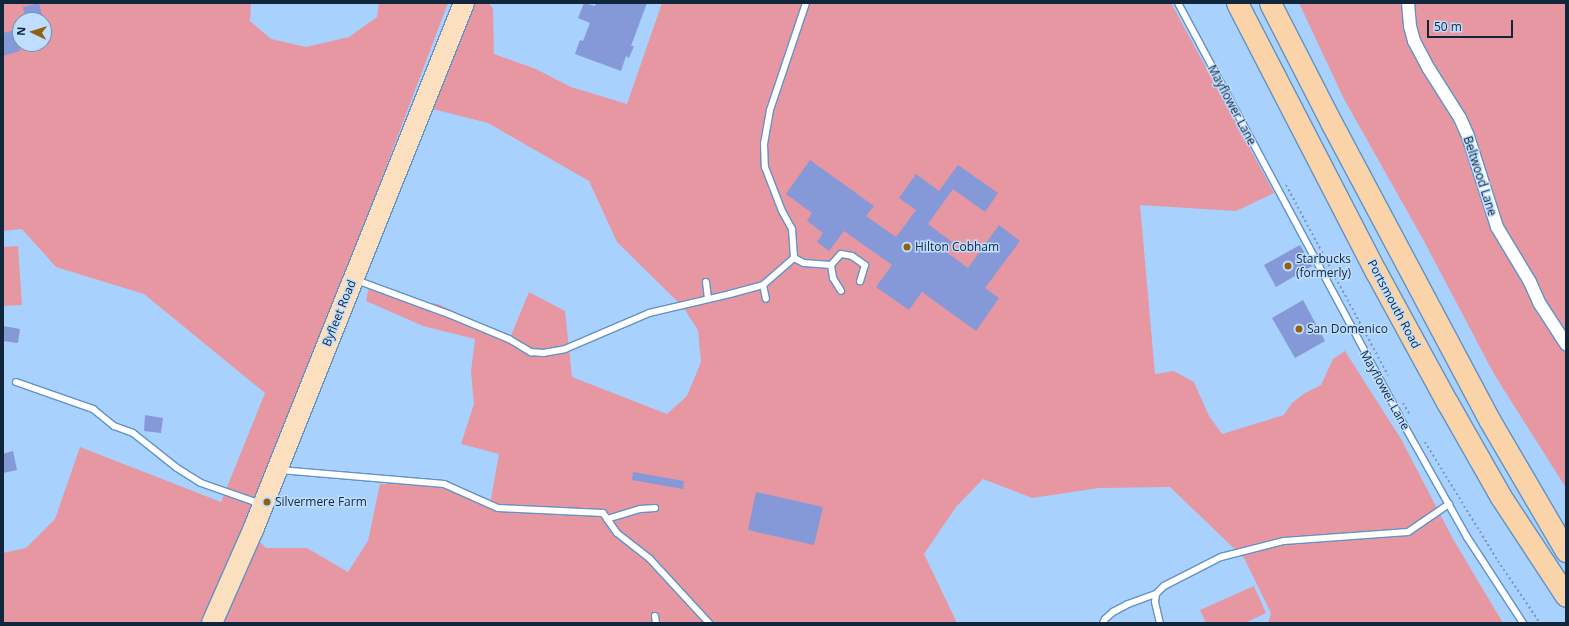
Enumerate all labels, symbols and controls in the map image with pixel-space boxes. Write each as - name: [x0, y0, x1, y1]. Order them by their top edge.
- north arrow: [12, 12, 52, 52]
- scale bar: [1429, 12, 1515, 38]
- text: 50 m: [1434, 18, 1462, 35]
- text: N: [13, 26, 28, 36]
- street label: Mayflower Lane: [1205, 62, 1259, 148]
- street label: Beltwood Lane: [1460, 134, 1500, 218]
- place label: Hilton Cobham: [915, 240, 999, 254]
- marker: Hilton Cobham: [902, 242, 912, 252]
- place label: Starbucks (formerly): [1296, 252, 1351, 280]
- street label: Portsmouth Road: [1365, 257, 1423, 351]
- marker: Starbucks (formerly): [1283, 261, 1293, 271]
- street label: Byfleet Road: [319, 278, 359, 348]
- place label: San Domenico: [1307, 322, 1388, 336]
- marker: San Domenico: [1294, 324, 1304, 334]
- street label: Mayflower Lane: [1357, 348, 1413, 432]
- place label: Silvermere Farm: [275, 495, 367, 509]
- marker: Silvermere Farm: [262, 497, 272, 507]

